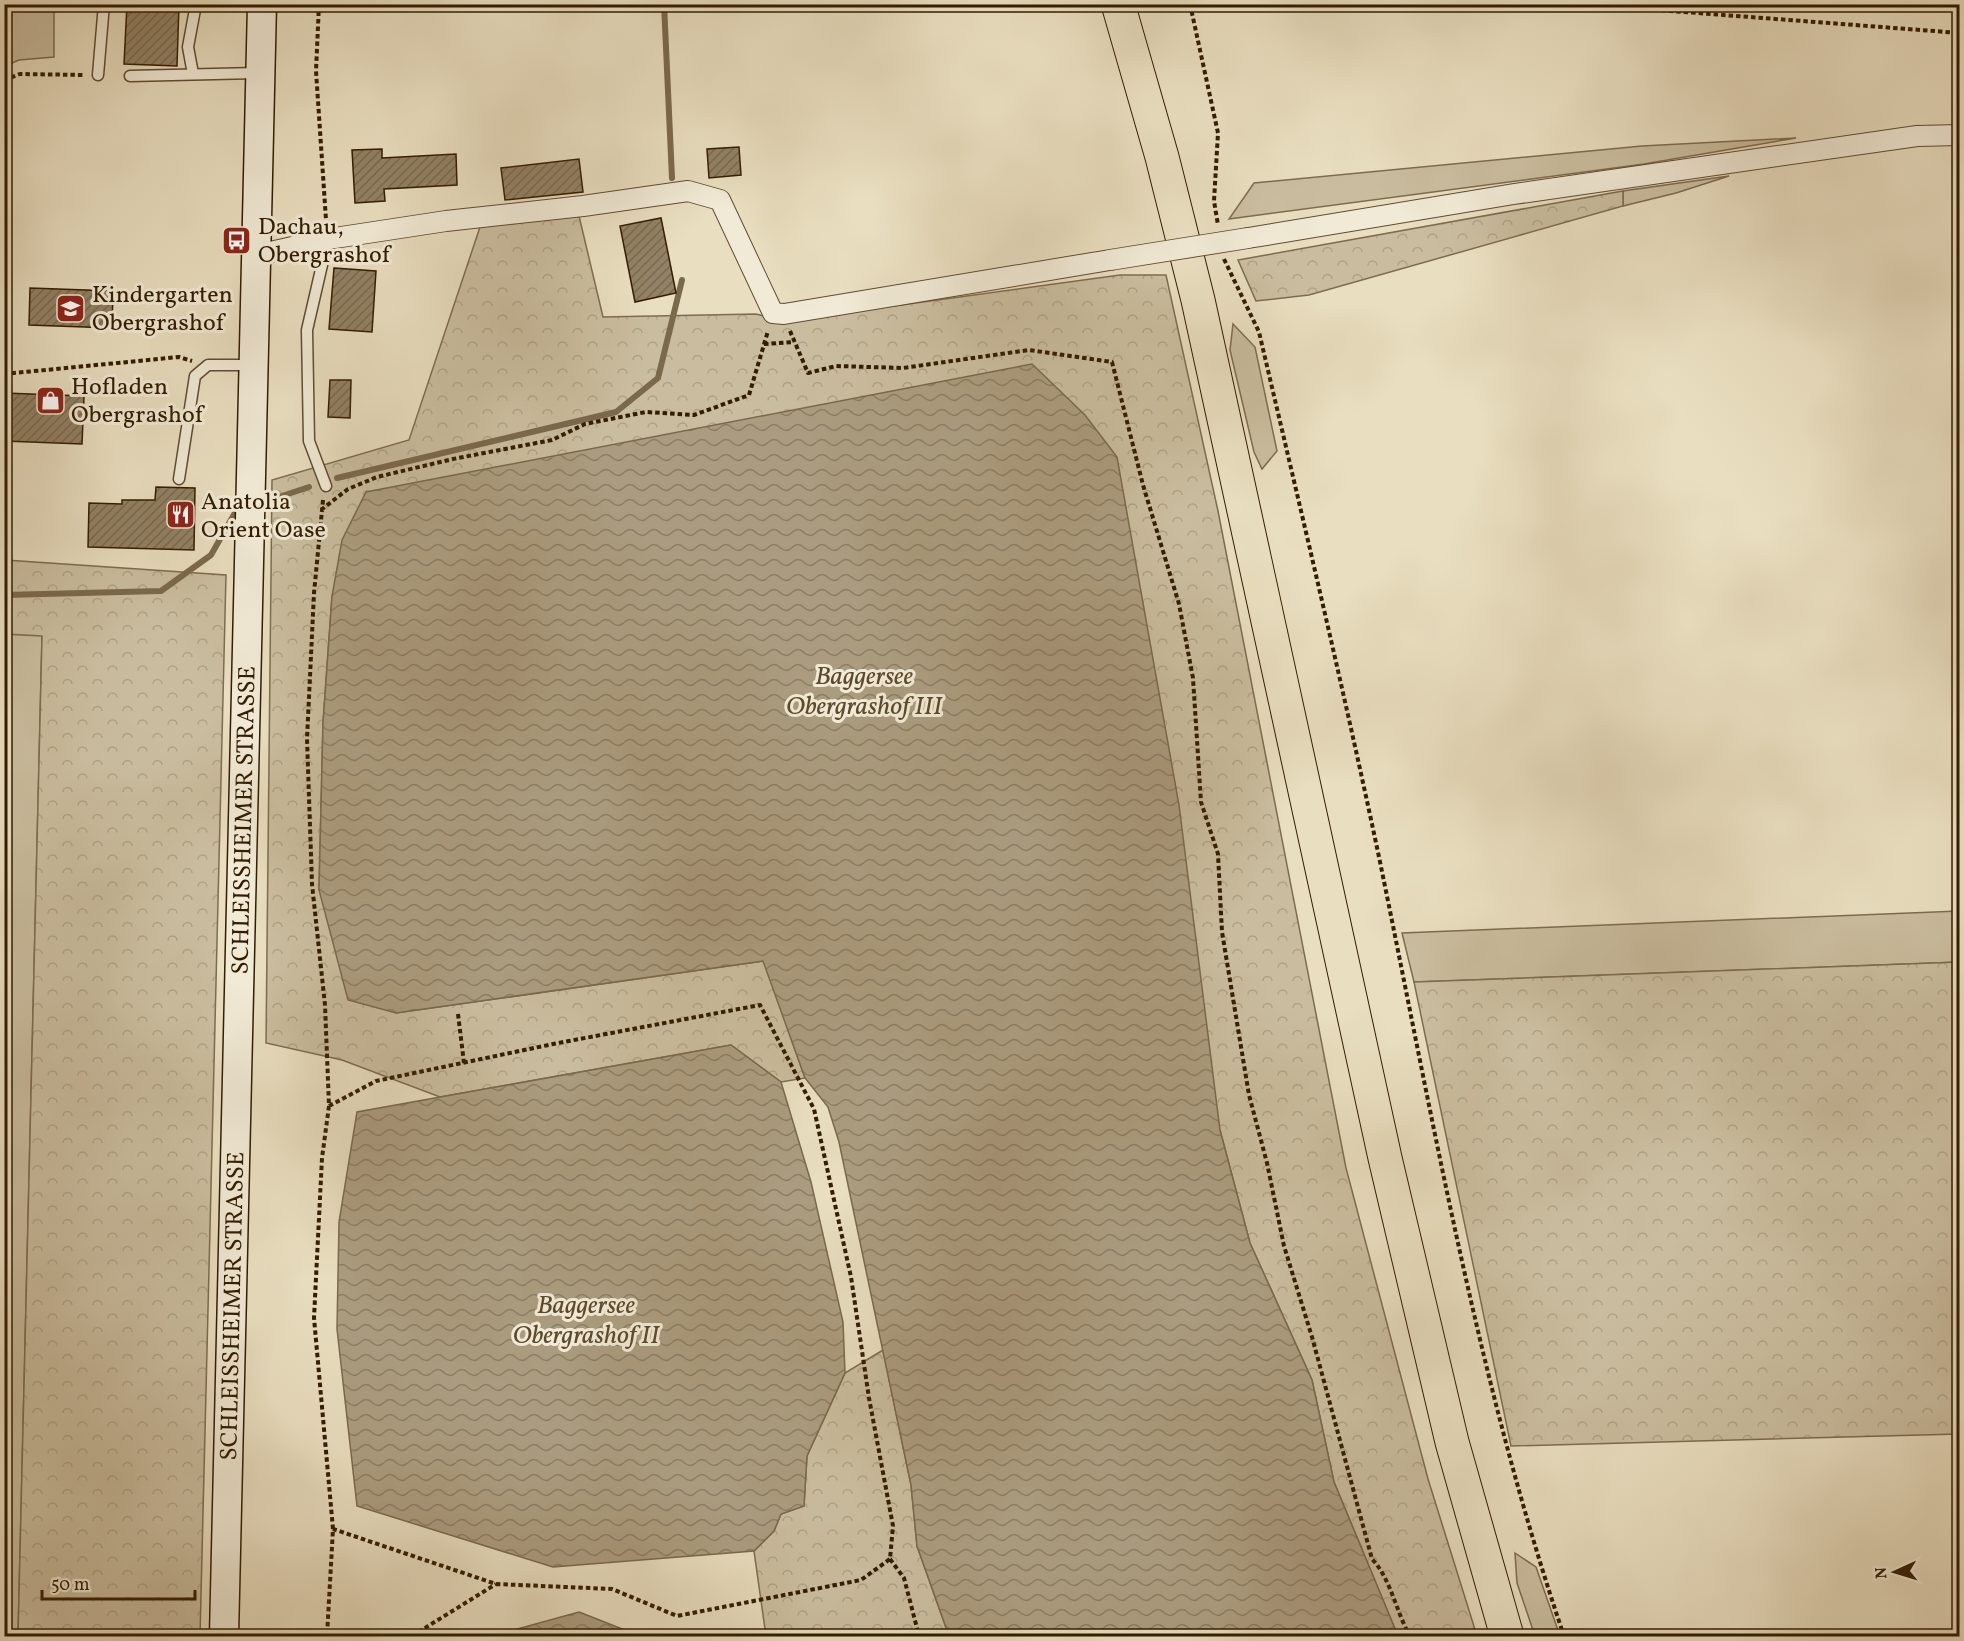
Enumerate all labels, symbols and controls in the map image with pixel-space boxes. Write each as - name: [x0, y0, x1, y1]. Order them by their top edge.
- place label: Dachau, Obergrashof: [258, 211, 393, 273]
- bus stop icon: Dachau, Obergrashof: [221, 224, 253, 256]
- place label: Kindergarten Obergrashof: [92, 279, 233, 341]
- school or university icon: Kindergarten Obergrashof: [55, 292, 87, 324]
- place label: Hofladen Obergrashof: [71, 371, 206, 433]
- shop icon: Hofladen Obergrashof: [34, 384, 66, 416]
- place label: Anatolia Orient Oase: [201, 486, 326, 548]
- restaurant icon: Anatolia Orient Oase: [164, 499, 196, 531]
- water label: Baggersee Obergrashof III: [786, 659, 943, 725]
- street label: SCHLEISSHEIMER STRASSE: [224, 665, 266, 975]
- street label: SCHLEISSHEIMER STRASSE: [213, 1151, 254, 1461]
- water label: Baggersee Obergrashof II: [512, 1288, 660, 1354]
- north arrow: [1865, 1542, 1925, 1602]
- scale bar: [42, 1563, 195, 1601]
- text: N: [1871, 1566, 1893, 1579]
- text: 50 m: [51, 1573, 90, 1598]

